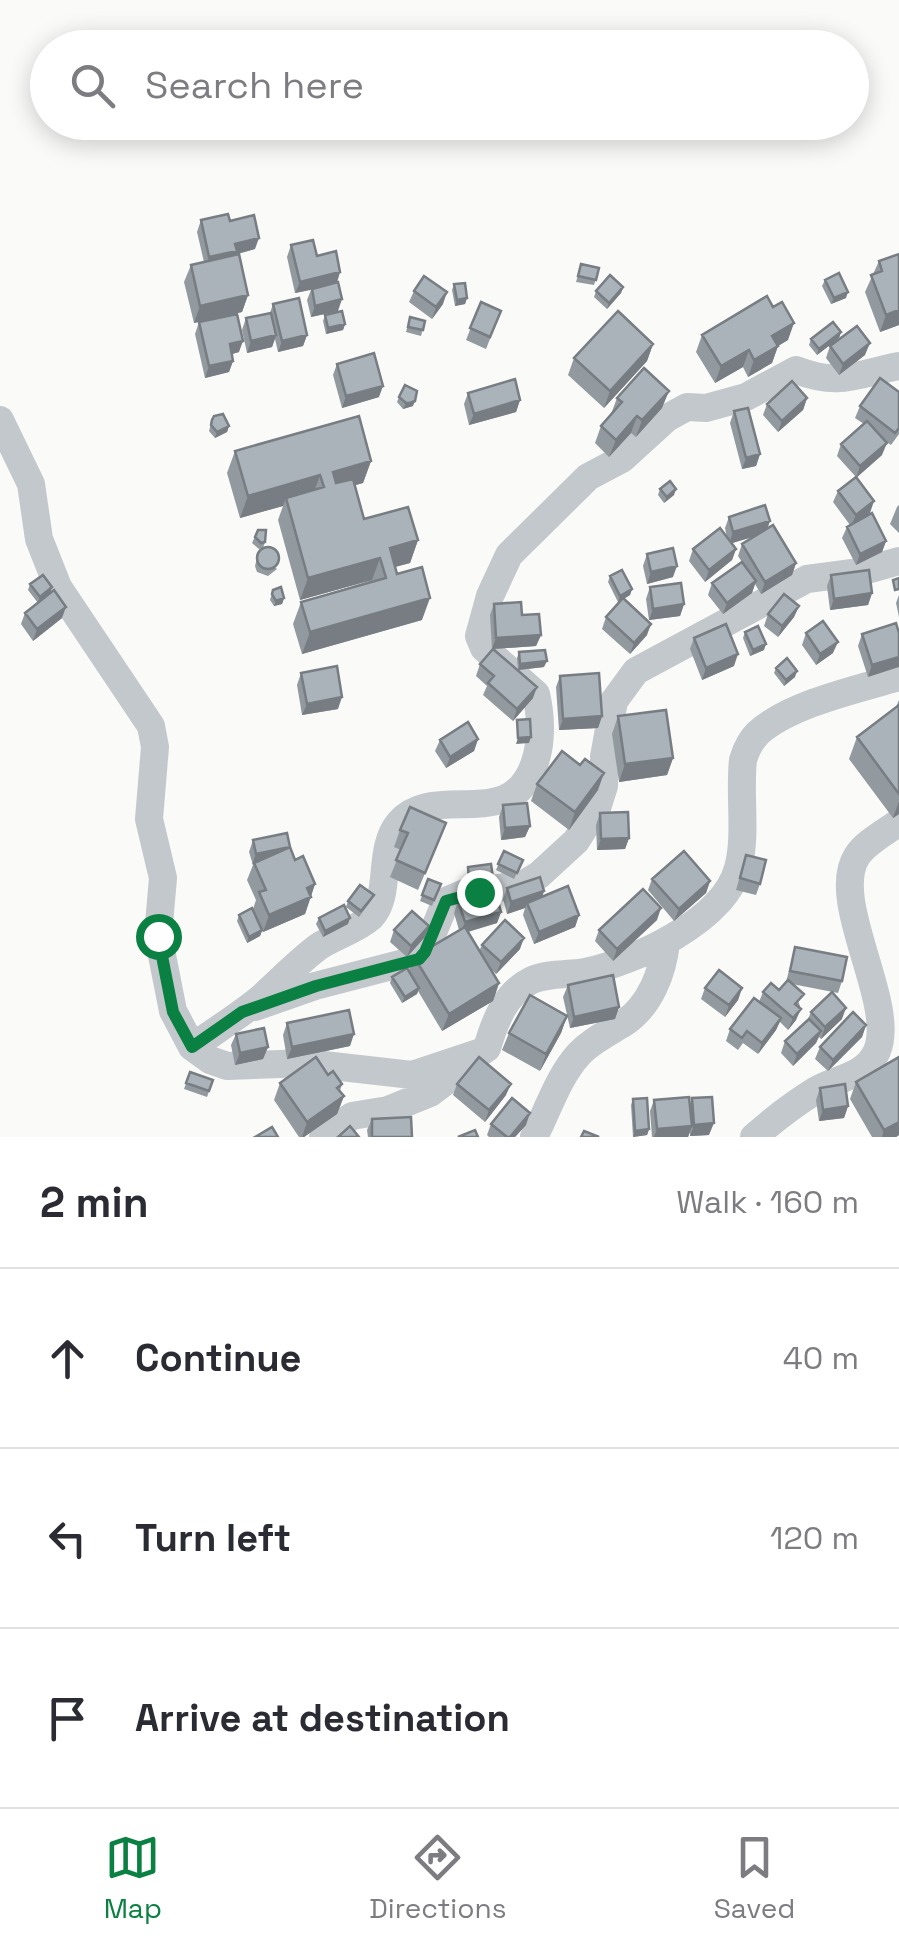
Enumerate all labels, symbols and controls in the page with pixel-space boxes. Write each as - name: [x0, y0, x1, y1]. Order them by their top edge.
- search box: [30, 30, 869, 140]
- icon: search: [65, 58, 120, 113]
- text: Search here: [145, 61, 364, 109]
- route end: [457, 870, 503, 916]
- route start: [136, 914, 182, 960]
- text: 2 min: [40, 1176, 149, 1229]
- text: Walk · 160 m: [676, 1182, 859, 1222]
- icon: ahead: [40, 1331, 95, 1386]
- text: Continue: [135, 1334, 301, 1382]
- text: 40 m: [783, 1338, 859, 1378]
- icon: left: [40, 1511, 95, 1566]
- text: Turn left: [135, 1514, 291, 1562]
- text: 120 m: [770, 1518, 859, 1558]
- icon: arrive: [40, 1691, 95, 1746]
- text: Arrive at destination: [135, 1694, 510, 1742]
- tab: Map: [104, 1830, 162, 1926]
- tab: Directions: [369, 1830, 506, 1926]
- tab: Saved: [714, 1830, 795, 1926]

